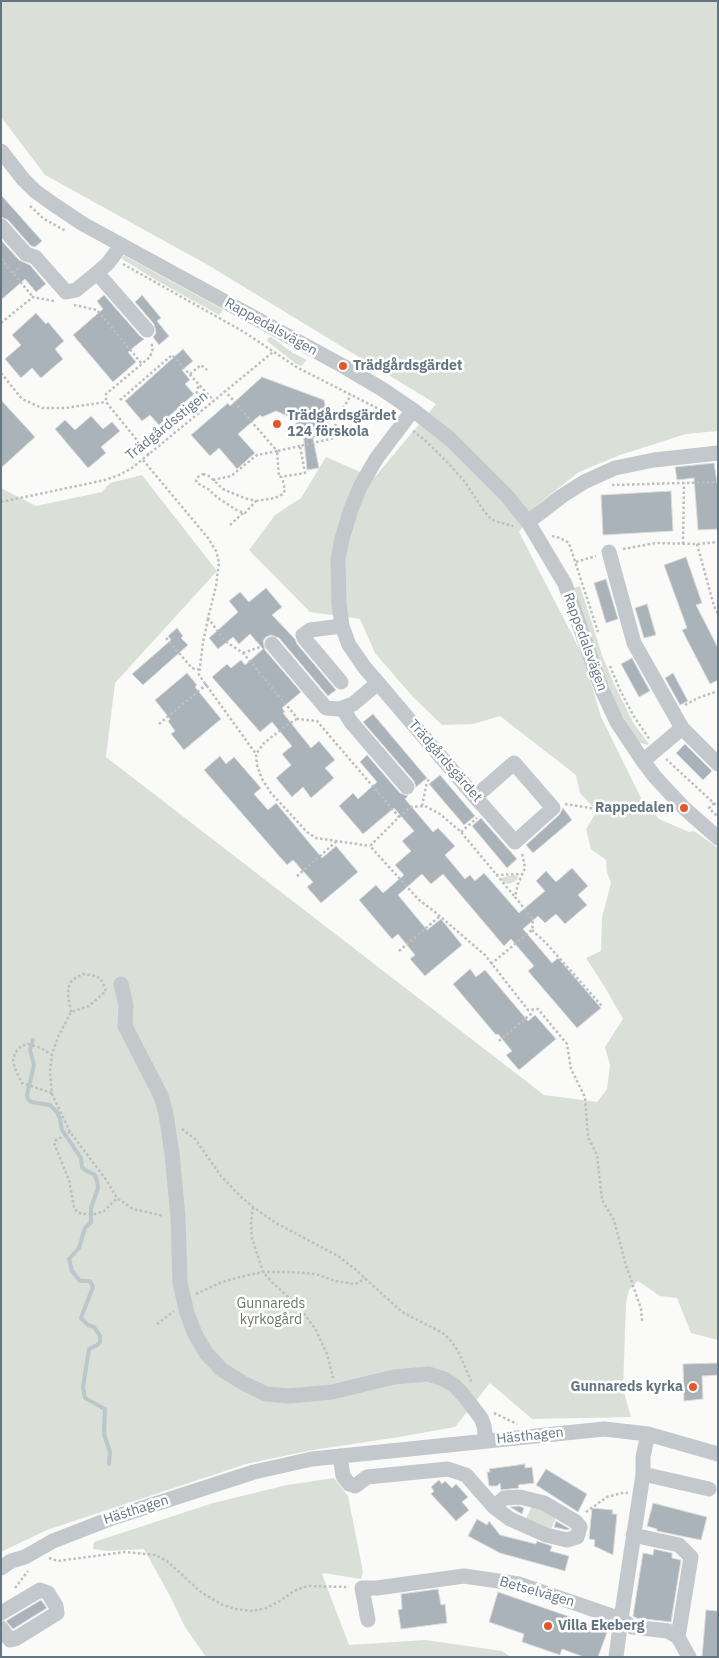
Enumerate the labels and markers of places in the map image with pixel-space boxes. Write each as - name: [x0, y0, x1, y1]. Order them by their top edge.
- place label: Trädgårdsgärdet: [353, 358, 462, 374]
- marker: Trädgårdsgärdet: [337, 360, 349, 372]
- place label: Trädgårdsgärdet 124 förskola: [287, 408, 396, 441]
- marker: Trädgårdsgärdet 124 förskola: [271, 418, 283, 430]
- place label: Rappedalen: [595, 800, 674, 816]
- marker: Rappedalen: [678, 802, 690, 814]
- place label: Gunnareds kyrka: [570, 1379, 683, 1395]
- marker: Gunnareds kyrka: [687, 1381, 699, 1393]
- place label: Villa Ekeberg: [558, 1618, 644, 1634]
- marker: Villa Ekeberg: [542, 1620, 554, 1632]

